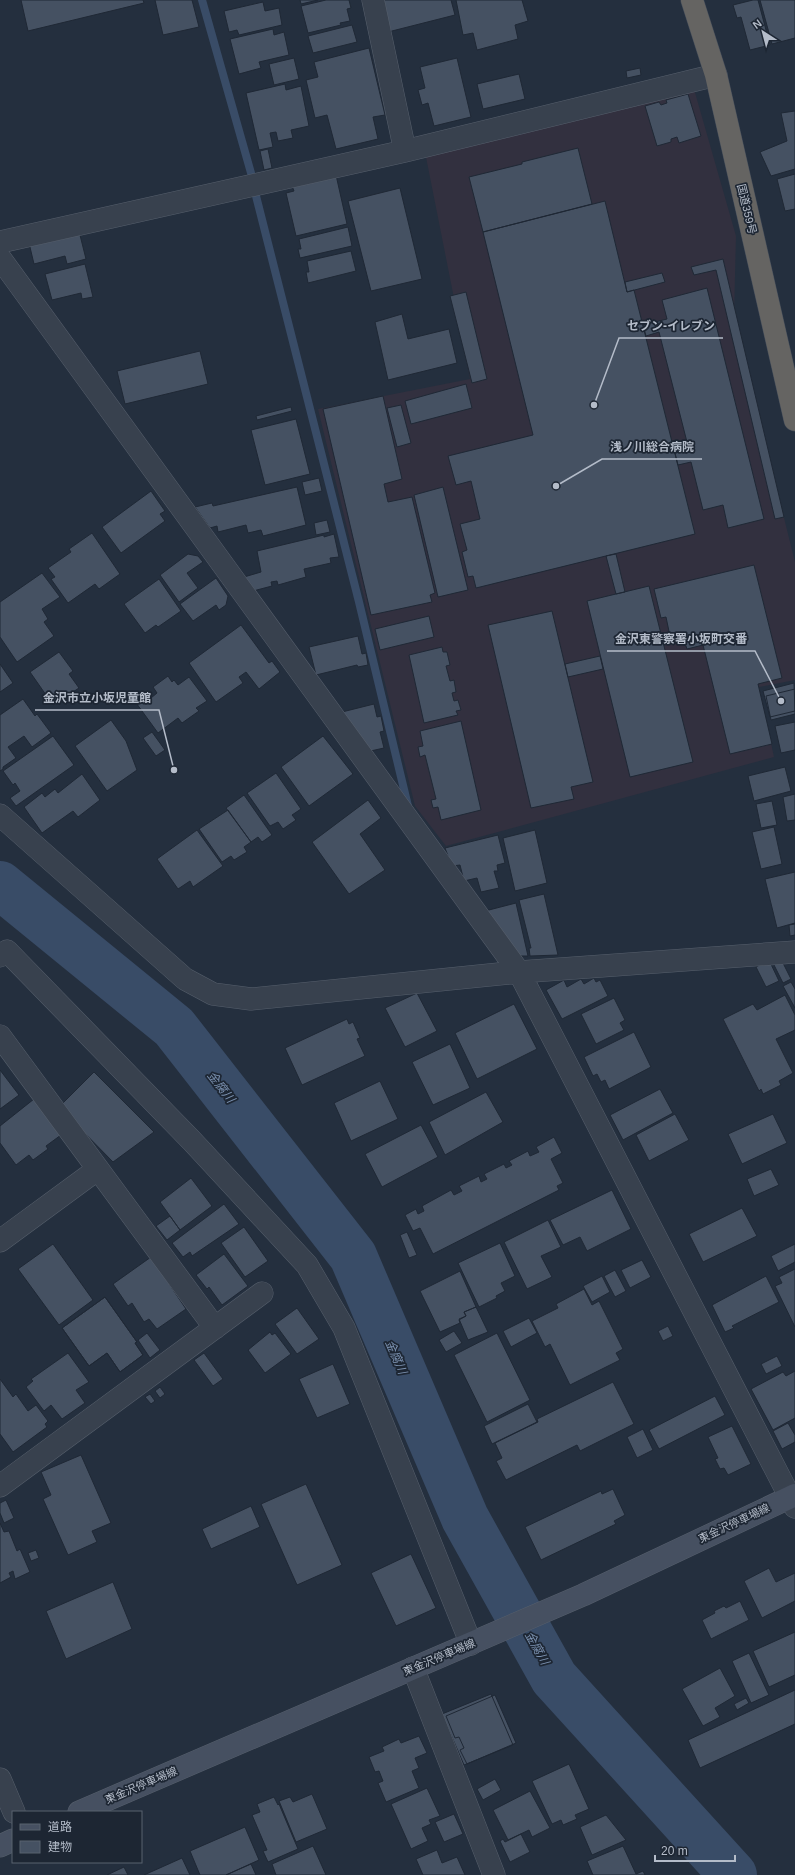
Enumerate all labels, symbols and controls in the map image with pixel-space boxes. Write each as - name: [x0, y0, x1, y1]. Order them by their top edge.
- north arrow: [743, 12, 783, 52]
- text: N: [750, 17, 764, 31]
- street label: 国道359号: [735, 183, 759, 235]
- callout: セブン-イレブン: [619, 314, 723, 338]
- text: セブン-イレブン: [627, 319, 715, 333]
- callout: 浅ノ川総合病院: [602, 435, 702, 459]
- text: 浅ノ川総合病院: [610, 440, 694, 454]
- callout: 金沢東警察署小坂町交番: [607, 627, 755, 651]
- text: 金沢東警察署小坂町交番: [615, 632, 748, 646]
- callout: 金沢市立小坂児童館: [35, 686, 159, 710]
- text: 金沢市立小坂児童館: [43, 691, 151, 705]
- water label: 金腐川: [204, 1069, 239, 1107]
- water label: 金腐川: [383, 1338, 410, 1378]
- street label: 東金沢停車場線: [697, 1501, 771, 1545]
- water label: 金腐川: [522, 1629, 553, 1669]
- street label: 東金沢停車場線: [401, 1636, 477, 1678]
- street label: 東金沢停車場線: [103, 1764, 179, 1806]
- legend: [12, 1811, 142, 1863]
- text: 道路: [48, 1820, 72, 1834]
- scale bar: [655, 1837, 735, 1863]
- text: 建物: [48, 1840, 72, 1854]
- text: 20 m: [661, 1844, 688, 1858]

